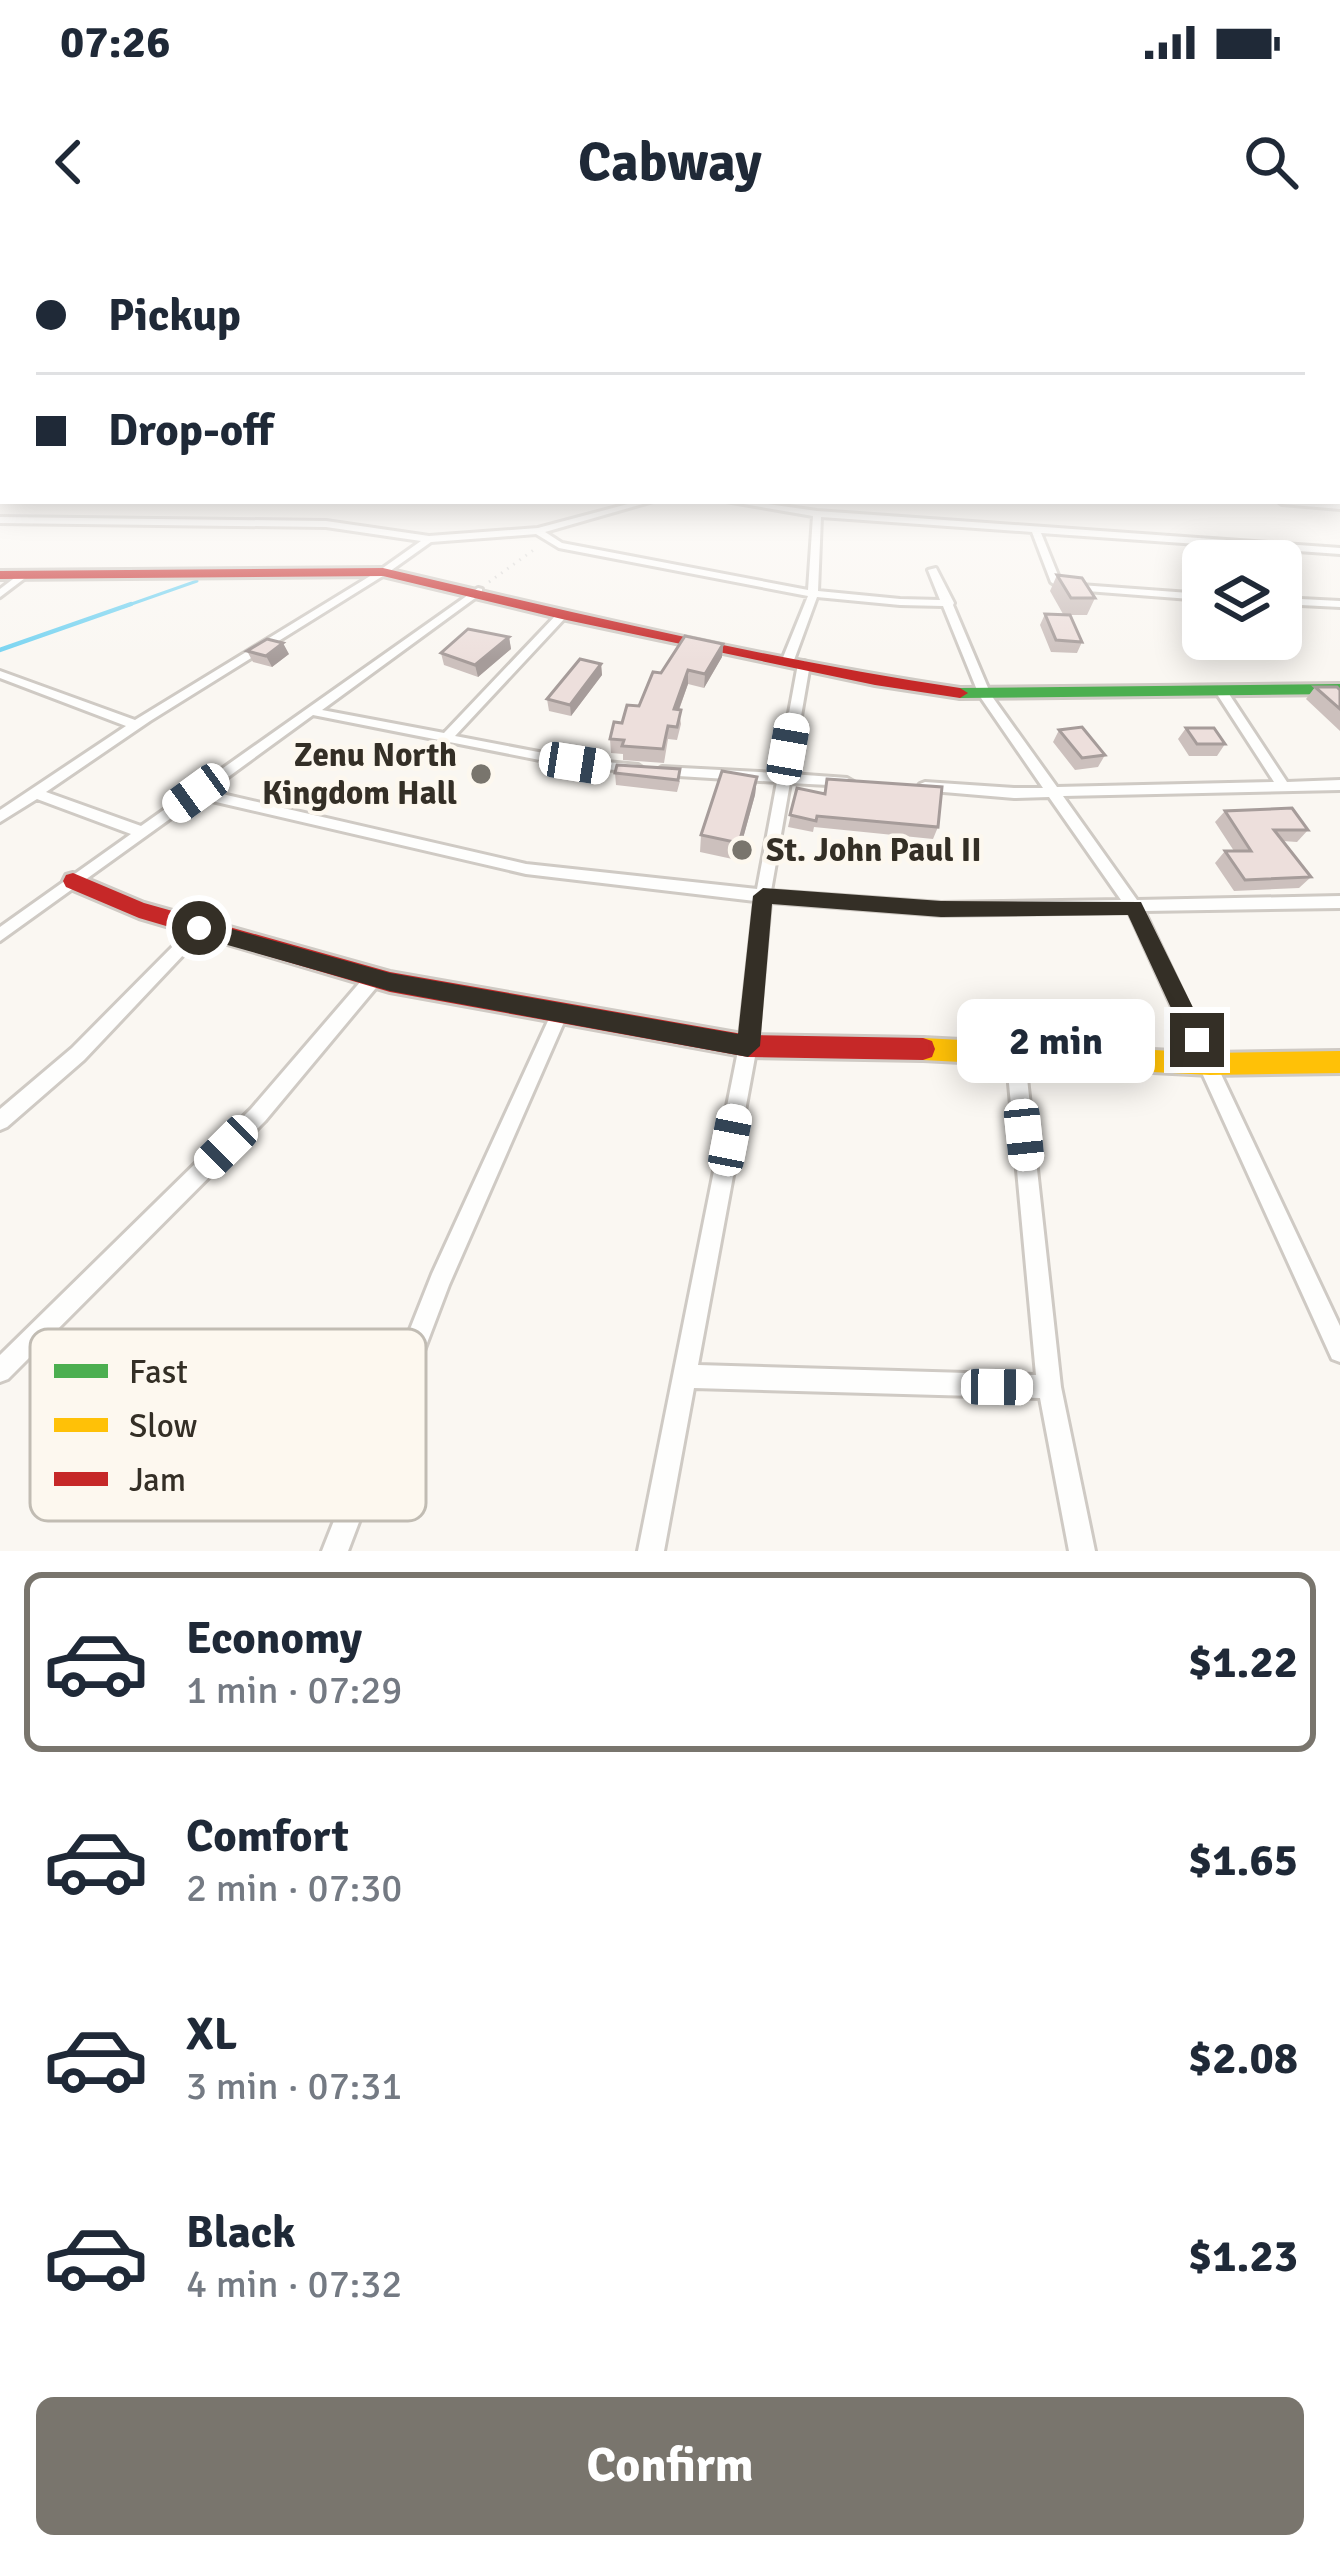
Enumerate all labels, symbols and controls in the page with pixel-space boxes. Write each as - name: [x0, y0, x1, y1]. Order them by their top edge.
- text: 07:26: [60, 15, 170, 70]
- icon: back: [36, 129, 102, 195]
- text: Cabway: [578, 129, 762, 196]
- icon: search: [1238, 129, 1304, 195]
- text: Pickup: [108, 288, 241, 343]
- text: Drop-off: [108, 403, 273, 458]
- map controls: [1182, 540, 1302, 660]
- button: layers: [1182, 540, 1302, 660]
- car: [764, 710, 812, 788]
- place label: Zenu North Kingdom Hall: [262, 735, 457, 814]
- car: [537, 740, 613, 786]
- car: [156, 757, 236, 829]
- marker: Zenu North Kingdom Hall: [468, 761, 494, 787]
- place label: St. John Paul II: [766, 830, 982, 871]
- marker: St. John Paul II: [729, 837, 755, 863]
- route start: [172, 901, 226, 955]
- callout: 2 min: [957, 998, 1155, 1082]
- route end: [1170, 1013, 1224, 1067]
- text: 2 min: [1009, 1017, 1103, 1065]
- car: [1002, 1097, 1046, 1173]
- car: [705, 1101, 755, 1179]
- car: [188, 1109, 264, 1185]
- legend: [30, 1329, 426, 1521]
- text: Fast: [129, 1352, 188, 1393]
- car: [961, 1368, 1033, 1406]
- text: Slow: [129, 1406, 198, 1447]
- text: Jam: [129, 1460, 186, 1501]
- icon: car: [42, 1608, 150, 1716]
- text: Economy: [186, 1611, 362, 1666]
- text: $1.22: [1188, 1635, 1298, 1690]
- text: 1 min · 07:29: [186, 1666, 402, 1714]
- icon: car: [42, 1806, 150, 1914]
- text: Comfort: [186, 1809, 349, 1864]
- text: $1.65: [1188, 1833, 1298, 1888]
- text: 2 min · 07:30: [186, 1864, 402, 1912]
- icon: car: [42, 2004, 150, 2112]
- text: XL: [186, 2007, 237, 2062]
- text: $2.08: [1188, 2031, 1298, 2086]
- text: 3 min · 07:31: [186, 2062, 402, 2110]
- icon: car: [42, 2202, 150, 2310]
- text: Black: [186, 2205, 296, 2260]
- text: $1.23: [1188, 2229, 1298, 2284]
- text: 4 min · 07:32: [186, 2260, 402, 2308]
- button: Confirm: [36, 2397, 1304, 2535]

